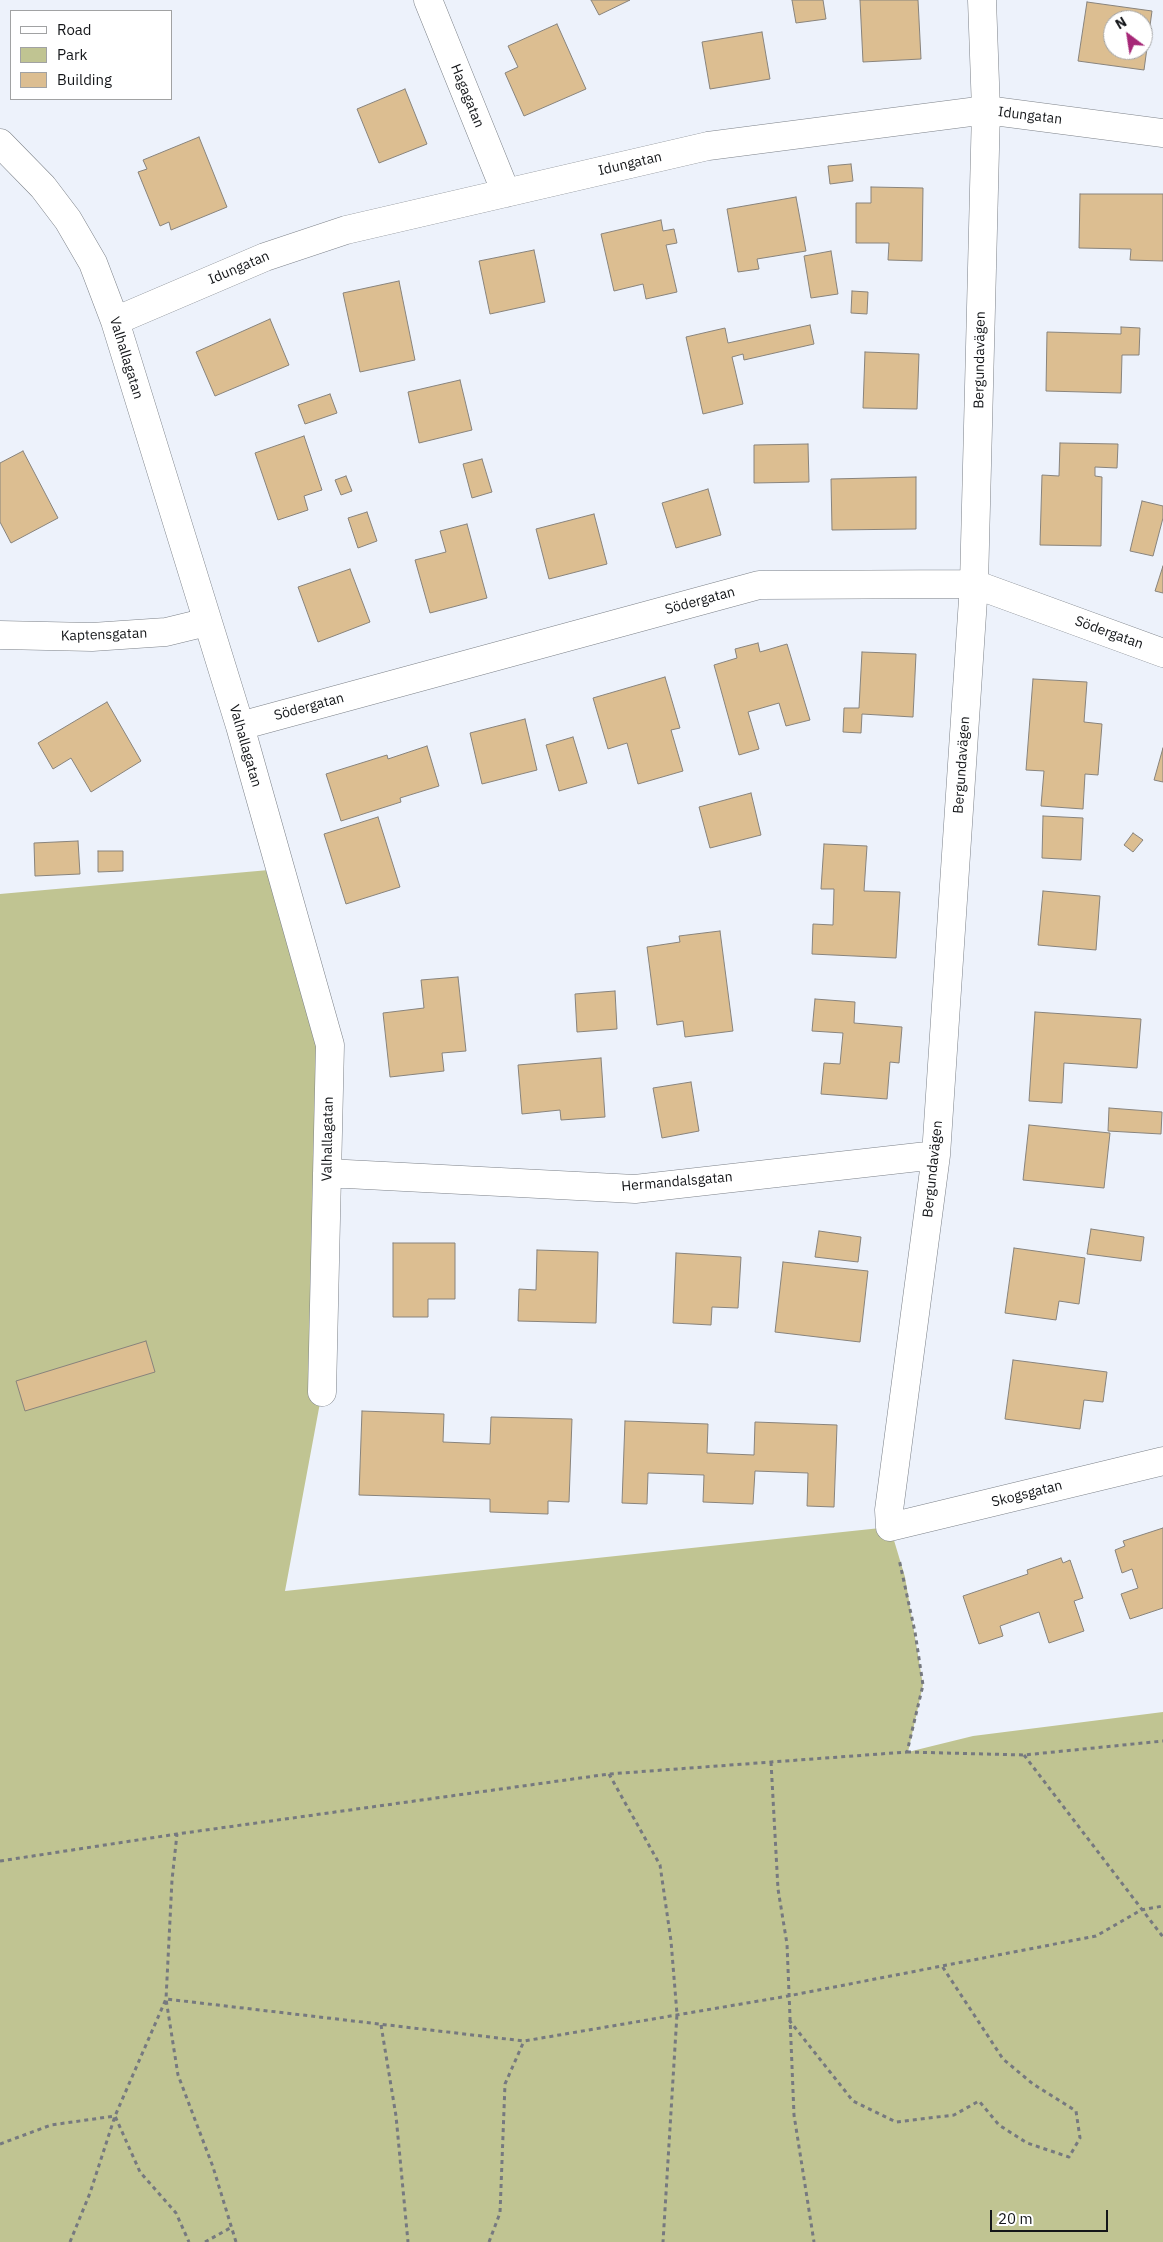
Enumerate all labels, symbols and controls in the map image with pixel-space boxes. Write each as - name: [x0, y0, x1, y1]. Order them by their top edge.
- legend: [10, 10, 172, 100]
- north arrow: [1103, 10, 1153, 60]
- text: N: [1112, 13, 1130, 33]
- text: Road: [57, 20, 92, 39]
- text: Park: [57, 45, 87, 64]
- street label: Hagagatan: [447, 62, 487, 130]
- text: Building: [57, 70, 112, 89]
- street label: Idungatan: [997, 104, 1063, 128]
- street label: Idungatan: [597, 149, 663, 179]
- street label: Idungatan: [206, 248, 272, 288]
- street label: Bergundavägen: [971, 311, 989, 409]
- street label: Valhallagatan: [106, 315, 146, 401]
- street label: Södergatan: [663, 584, 737, 618]
- street label: Södergatan: [1072, 613, 1146, 653]
- street label: Kaptensgatan: [60, 625, 148, 645]
- street label: Södergatan: [272, 690, 346, 724]
- street label: Valhallagatan: [225, 703, 265, 789]
- street label: Bergundavägen: [950, 716, 974, 814]
- street label: Valhallagatan: [319, 1096, 337, 1182]
- street label: Bergundavägen: [920, 1120, 946, 1218]
- street label: Hermandalsgatan: [621, 1169, 733, 1195]
- street label: Skogsgatan: [990, 1477, 1064, 1511]
- scale bar: [993, 2200, 1110, 2232]
- text: 20 m: [998, 2209, 1033, 2228]

